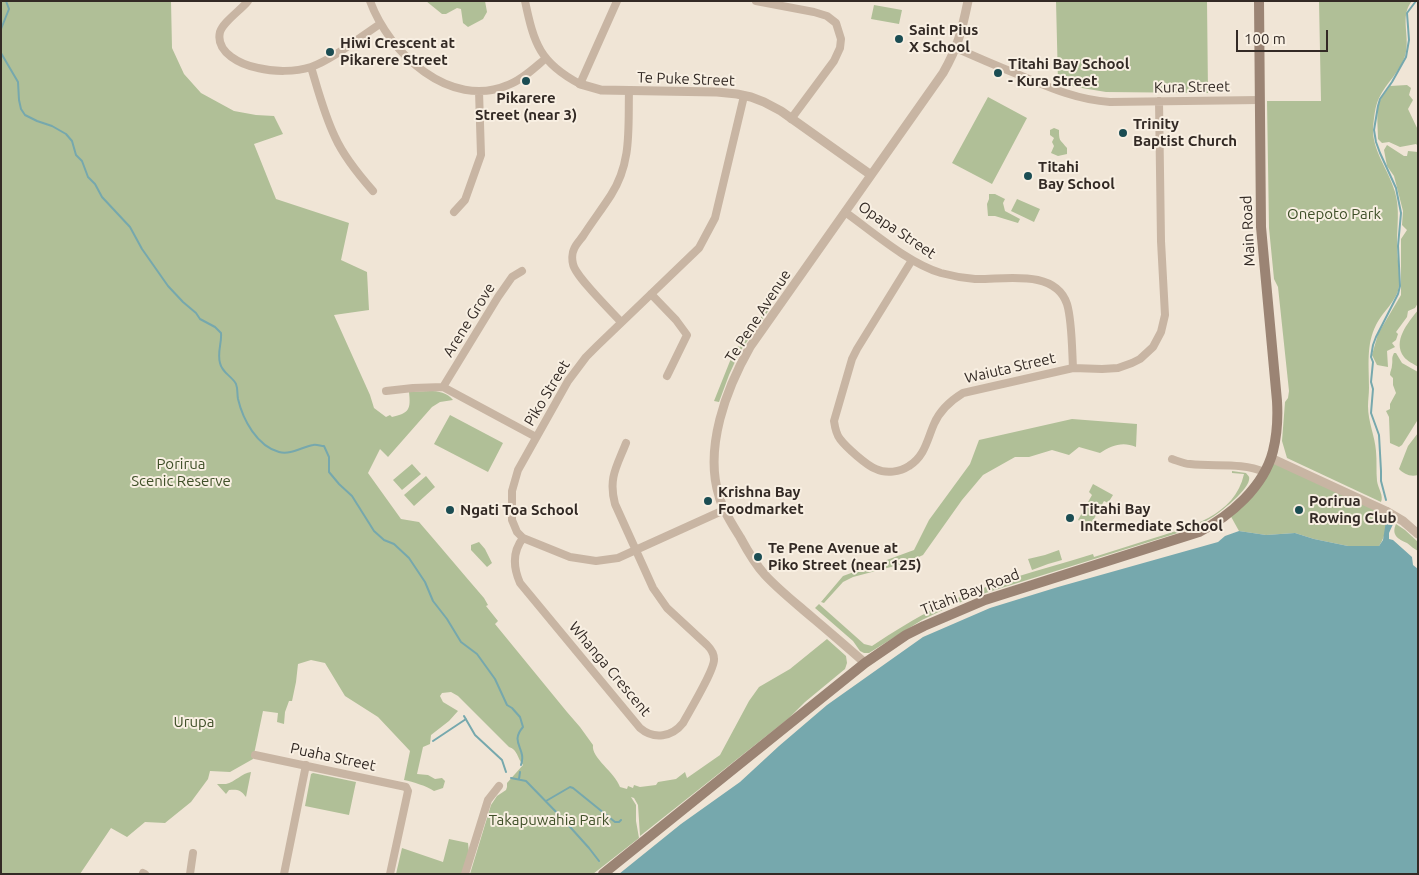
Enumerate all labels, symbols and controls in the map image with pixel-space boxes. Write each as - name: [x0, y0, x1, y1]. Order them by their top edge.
- scale bar: [1239, 20, 1332, 52]
- place label: Saint Pius X School: [909, 21, 978, 56]
- text: 100 m: [1244, 30, 1286, 47]
- marker: Saint Pius X School: [893, 33, 905, 45]
- place label: Hiwi Crescent at Pikarere Street: [340, 34, 455, 69]
- marker: Hiwi Crescent at Pikarere Street: [324, 46, 336, 58]
- place label: Titahi Bay School - Kura Street: [1008, 55, 1129, 90]
- marker: Titahi Bay School - Kura Street: [992, 67, 1004, 79]
- street label: Te Puke Street: [637, 68, 735, 90]
- marker: Pikarere Street (near 3): [520, 75, 532, 87]
- street label: Kura Street: [1154, 77, 1230, 97]
- place label: Pikarere Street (near 3): [475, 89, 577, 124]
- place label: Trinity Baptist Church: [1133, 115, 1237, 150]
- marker: Trinity Baptist Church: [1117, 127, 1129, 139]
- place label: Titahi Bay School: [1038, 158, 1115, 193]
- marker: Titahi Bay School: [1022, 170, 1034, 182]
- street label: Main Road: [1237, 195, 1259, 267]
- street label: Opapa Street: [855, 197, 939, 263]
- park label: Onepoto Park: [1287, 205, 1381, 223]
- street label: Te Pene Avenue: [721, 266, 795, 366]
- street label: Arene Grove: [439, 280, 499, 360]
- street label: Waiuta Street: [963, 349, 1057, 387]
- street label: Piko Street: [520, 357, 574, 429]
- park label: Porirua Scenic Reserve: [131, 455, 231, 490]
- place label: Krishna Bay Foodmarket: [718, 483, 804, 518]
- place label: Porirua Rowing Club: [1309, 492, 1396, 527]
- marker: Krishna Bay Foodmarket: [702, 495, 714, 507]
- place label: Titahi Bay Intermediate School: [1080, 500, 1223, 535]
- place label: Ngati Toa School: [460, 501, 578, 519]
- marker: Ngati Toa School: [444, 504, 456, 516]
- marker: Porirua Rowing Club: [1293, 504, 1305, 516]
- marker: Titahi Bay Intermediate School: [1064, 512, 1076, 524]
- place label: Te Pene Avenue at Piko Street (near 125): [768, 539, 921, 574]
- marker: Te Pene Avenue at Piko Street (near 125): [752, 551, 764, 563]
- street label: Titahi Bay Road: [918, 565, 1022, 619]
- street label: Whanga Crescent: [565, 618, 655, 720]
- park label: Urupa: [174, 713, 214, 731]
- street label: Puaha Street: [289, 739, 377, 775]
- park label: Takapuwahia Park: [489, 811, 609, 829]

